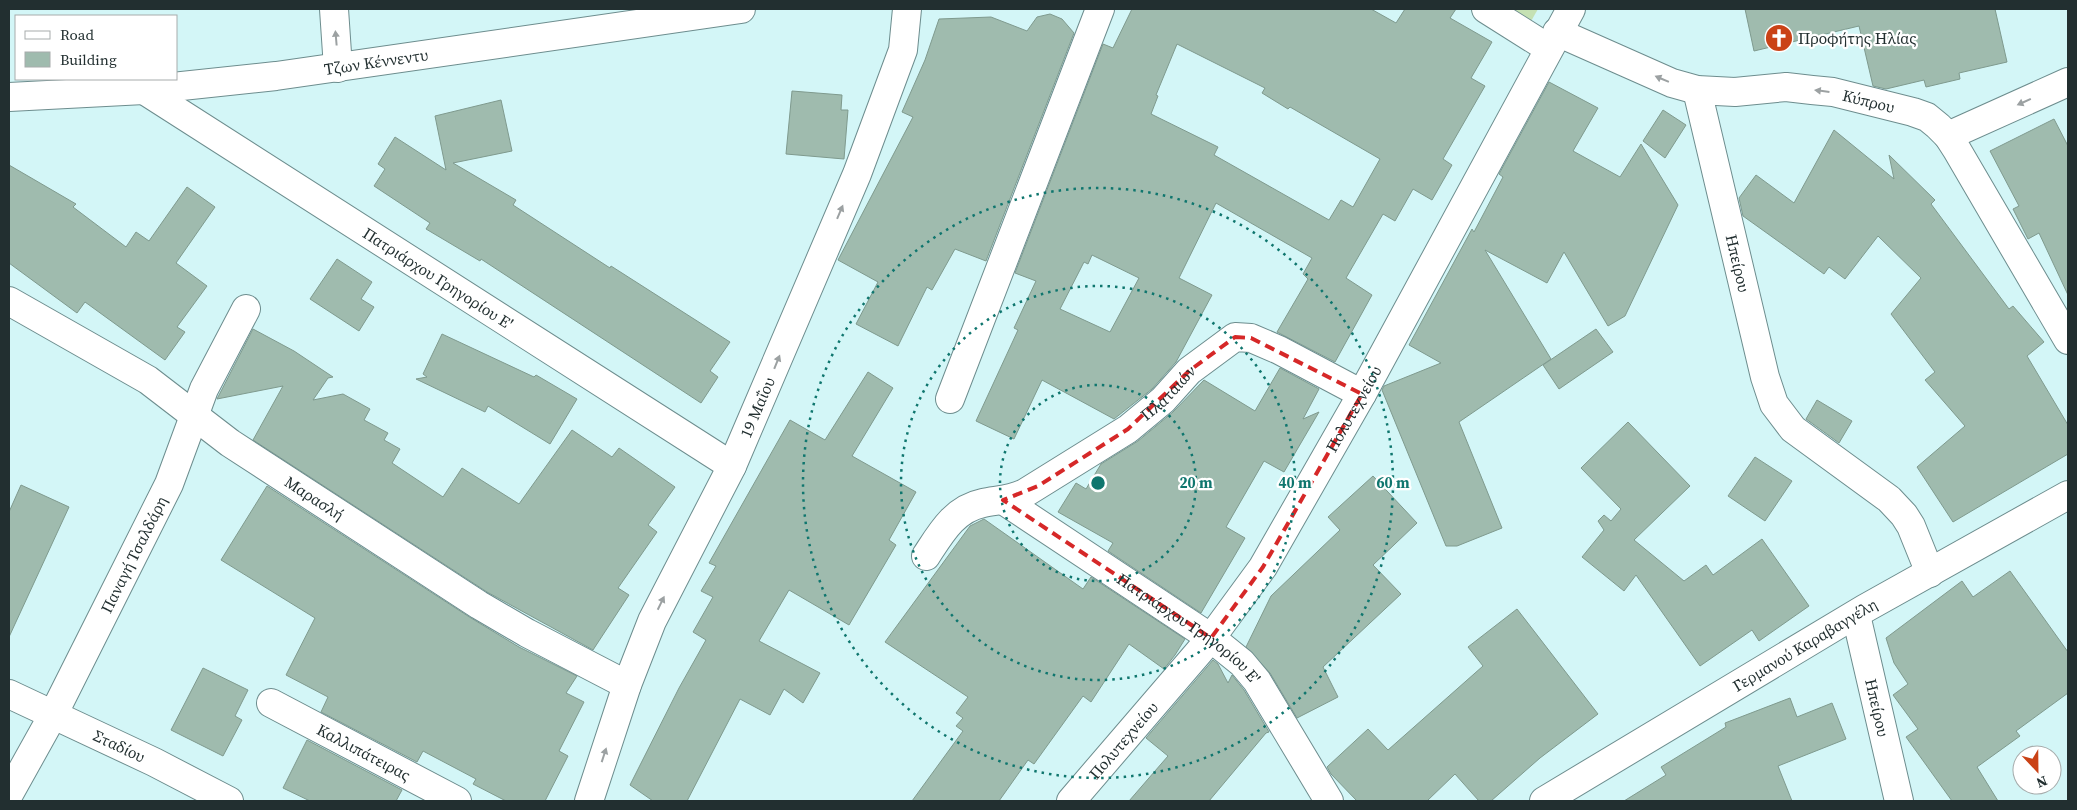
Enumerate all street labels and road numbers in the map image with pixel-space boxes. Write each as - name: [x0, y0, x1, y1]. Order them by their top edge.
- street label: Τζων Κέννεντυ: [323, 43, 429, 80]
- street label: Κύπρου: [1840, 84, 1897, 118]
- street label: Πατριάρχου Γρηγορίου Ε': [359, 222, 517, 334]
- street label: Ηπείρου: [1721, 232, 1756, 294]
- street label: Πλαταιών: [1136, 359, 1200, 425]
- street label: Πολυτεχνείου: [1320, 362, 1386, 456]
- street label: 19 Μαΐου: [734, 374, 780, 441]
- street label: Μαρασλή: [280, 470, 348, 525]
- street label: Παναγή Τσαλδάρη: [95, 492, 172, 617]
- street label: Πατριάρχου Γρηγορίου Ε': [1113, 568, 1266, 688]
- street label: Γερμανού Καραβαγγέλη: [1728, 593, 1881, 697]
- street label: Ηπείρου: [1860, 676, 1895, 739]
- street label: Πολυτεχνείου: [1084, 697, 1163, 784]
- street label: Καλλιπάτειρας: [313, 718, 415, 786]
- street label: Σταδίου: [90, 724, 149, 767]

